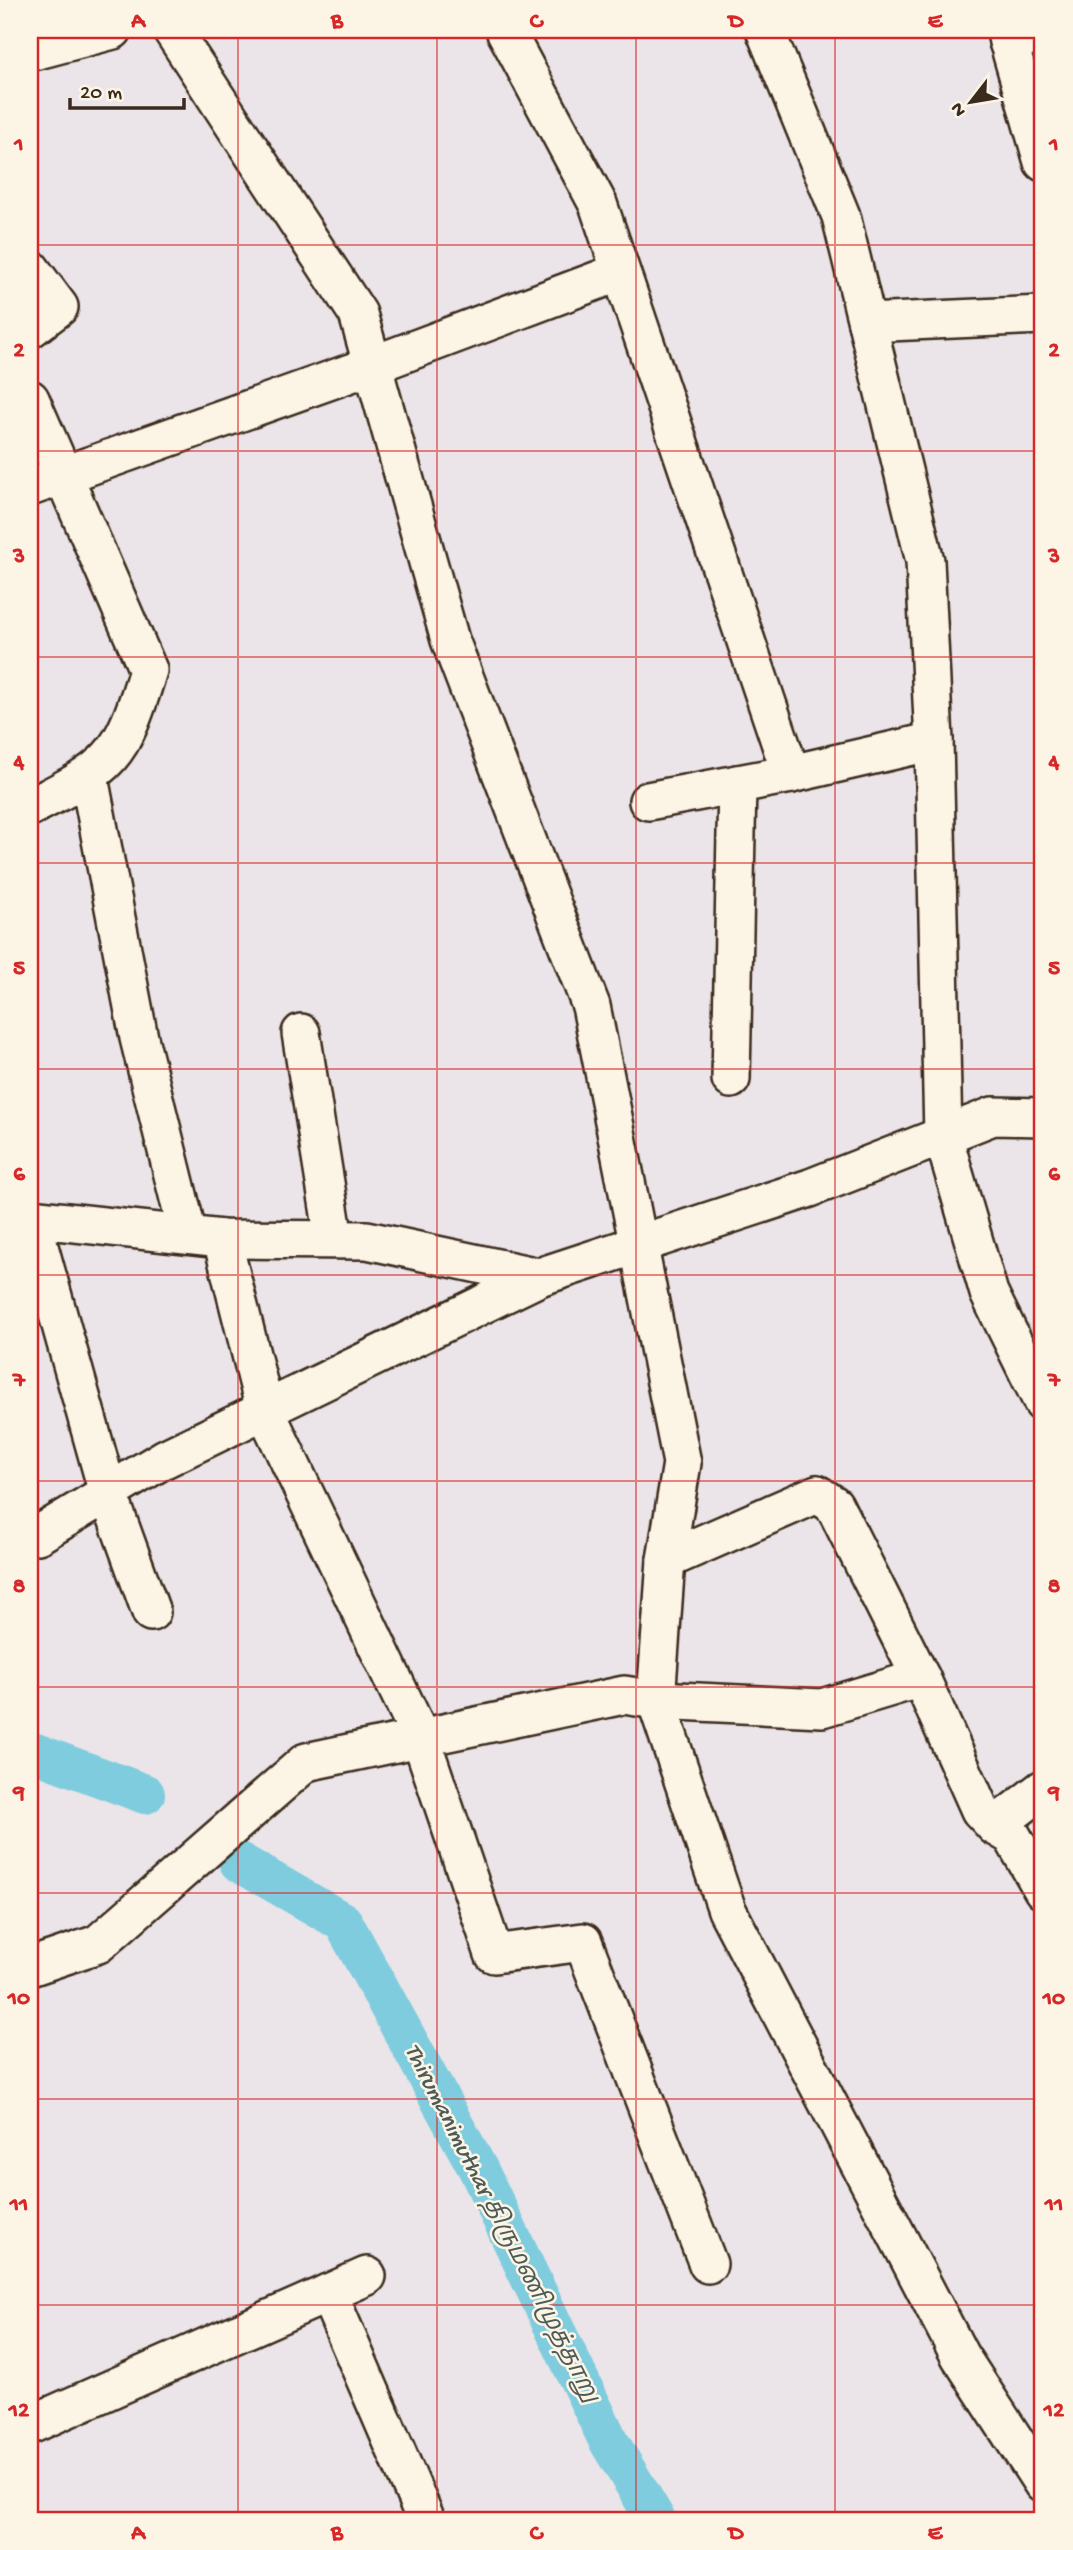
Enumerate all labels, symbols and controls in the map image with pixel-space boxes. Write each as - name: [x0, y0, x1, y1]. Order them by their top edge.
- text: A: [130, 9, 146, 36]
- text: B: [330, 9, 344, 36]
- text: C: [530, 9, 545, 36]
- text: D: [727, 9, 745, 36]
- text: E: [928, 9, 944, 36]
- scale bar: [70, 66, 184, 110]
- north arrow: [936, 66, 1006, 136]
- text: 20 m: [80, 82, 122, 107]
- text: N: [946, 98, 972, 120]
- text: 1: [13, 132, 24, 159]
- text: 1: [1048, 132, 1059, 159]
- text: 2: [13, 338, 25, 365]
- text: 2: [1048, 338, 1060, 365]
- text: 3: [12, 544, 25, 571]
- text: 3: [1047, 544, 1060, 571]
- text: 4: [13, 750, 25, 777]
- text: 4: [1048, 750, 1060, 777]
- text: 5: [13, 956, 25, 983]
- text: 5: [1048, 956, 1060, 983]
- text: 6: [13, 1162, 26, 1189]
- text: 6: [1048, 1162, 1061, 1189]
- text: 7: [12, 1368, 26, 1395]
- text: 7: [1047, 1368, 1061, 1395]
- text: 8: [13, 1574, 26, 1601]
- text: 8: [1048, 1574, 1061, 1601]
- text: 9: [12, 1780, 25, 1807]
- text: 9: [1047, 1780, 1060, 1807]
- text: 10: [7, 1986, 30, 2013]
- text: 10: [1042, 1986, 1065, 2013]
- water label: Thirumanimuthar திருமணிமுத்தாறு: [396, 2039, 606, 2410]
- text: 11: [9, 2192, 28, 2219]
- text: 11: [1044, 2192, 1063, 2219]
- text: 12: [8, 2398, 30, 2425]
- text: 12: [1043, 2398, 1065, 2425]
- text: A: [130, 2521, 146, 2548]
- text: B: [330, 2521, 344, 2548]
- text: C: [530, 2521, 545, 2548]
- text: D: [727, 2521, 745, 2548]
- text: E: [928, 2521, 944, 2548]

